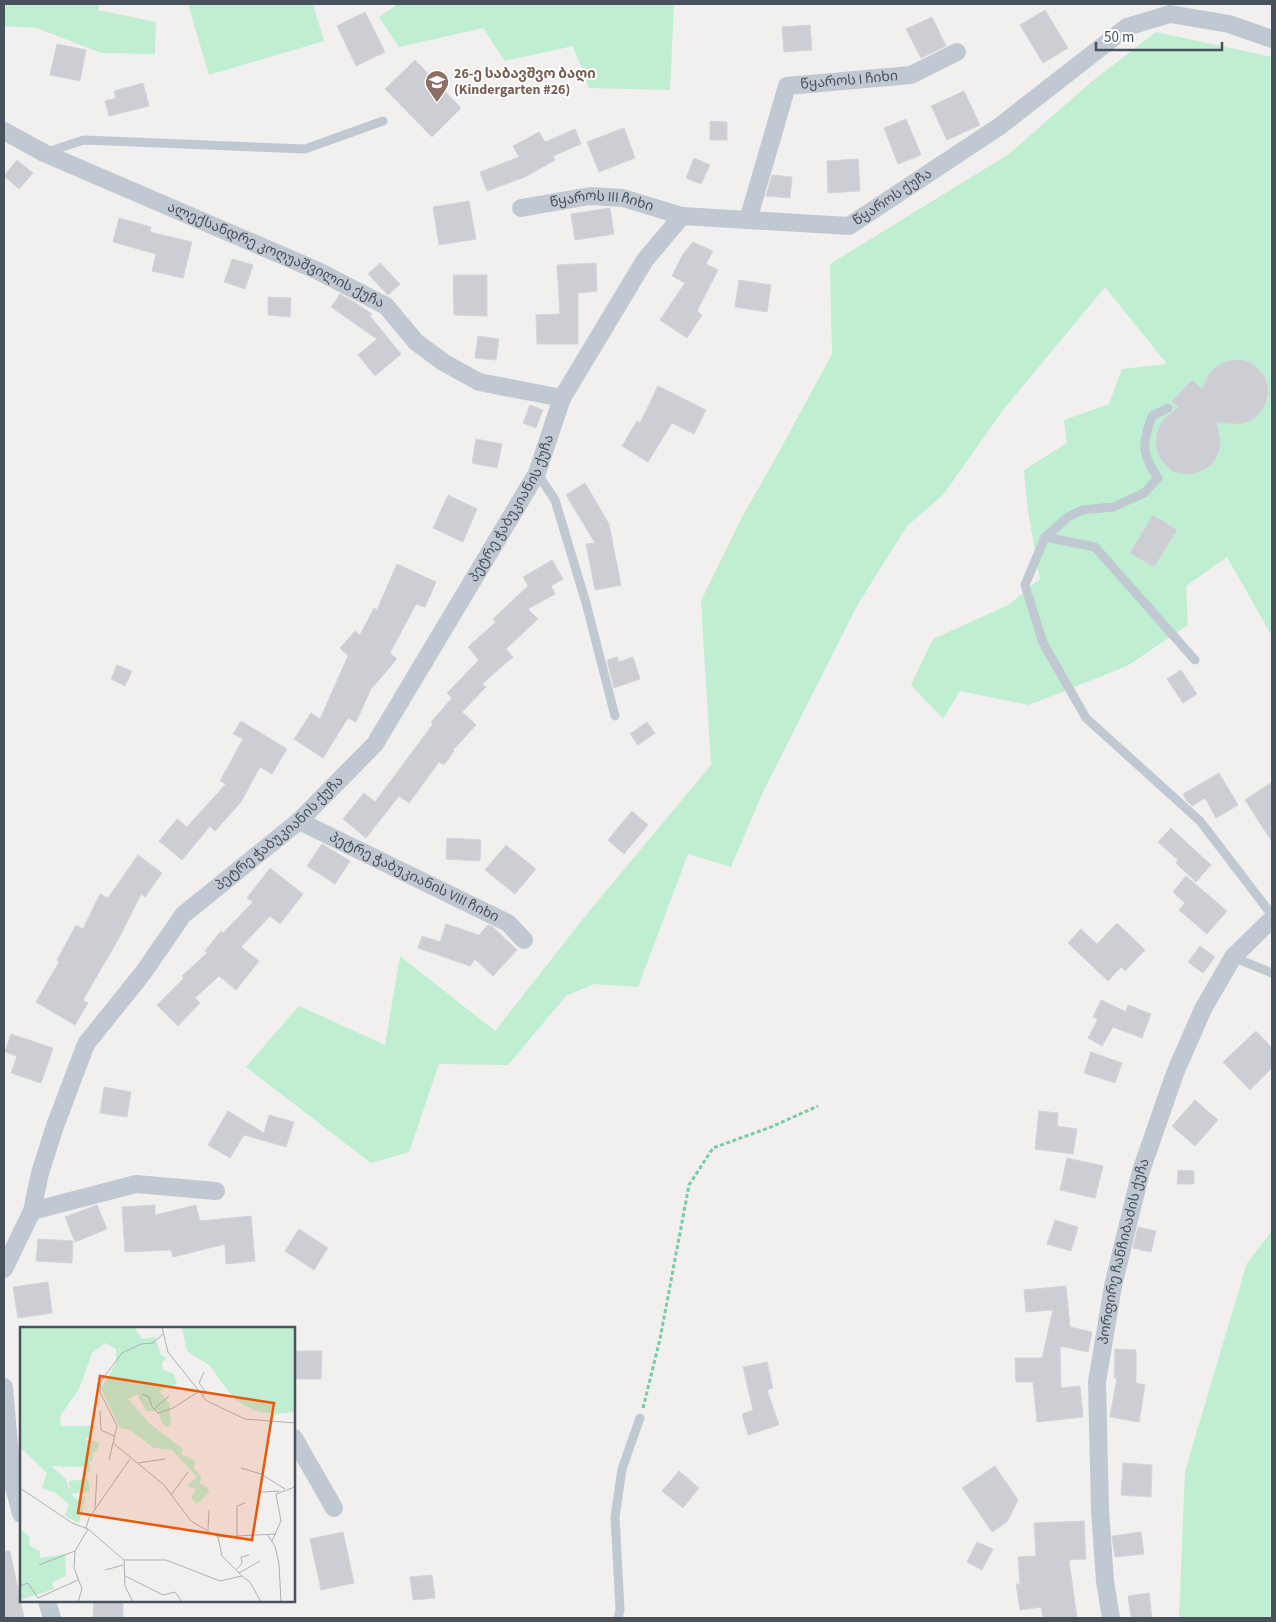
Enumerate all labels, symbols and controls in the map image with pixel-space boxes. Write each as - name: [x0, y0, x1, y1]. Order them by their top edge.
- scale bar: [1096, 20, 1222, 52]
- text: 50 m: [1104, 27, 1134, 48]
- place label: 26-ე საბავშვო ბაღი (Kindergarten #26): [454, 64, 596, 100]
- street label: წყაროს I ჩიხი: [800, 66, 899, 95]
- school or university icon: 26-ე საბავშვო ბაღი (Kindergarten #26): [424, 69, 450, 103]
- street label: წყაროს ქუჩა: [849, 164, 936, 231]
- street label: წყაროს III ჩიხი: [548, 186, 656, 217]
- street label: ალექსანდრე კოღუაშვილის ქუჩა: [164, 197, 388, 313]
- street label: პეტრე ჭაბუკიანის ქუჩა: [464, 432, 559, 586]
- street label: პეტრე ჭაბუკიანის ქუჩა: [210, 771, 348, 895]
- street label: პეტრე ჭაბუკიანის VIII ჩიხი: [326, 827, 502, 927]
- street label: პორფირე ჩანჩიბაძის ქუჩა: [1093, 1156, 1155, 1346]
- inset map: [20, 1327, 295, 1602]

